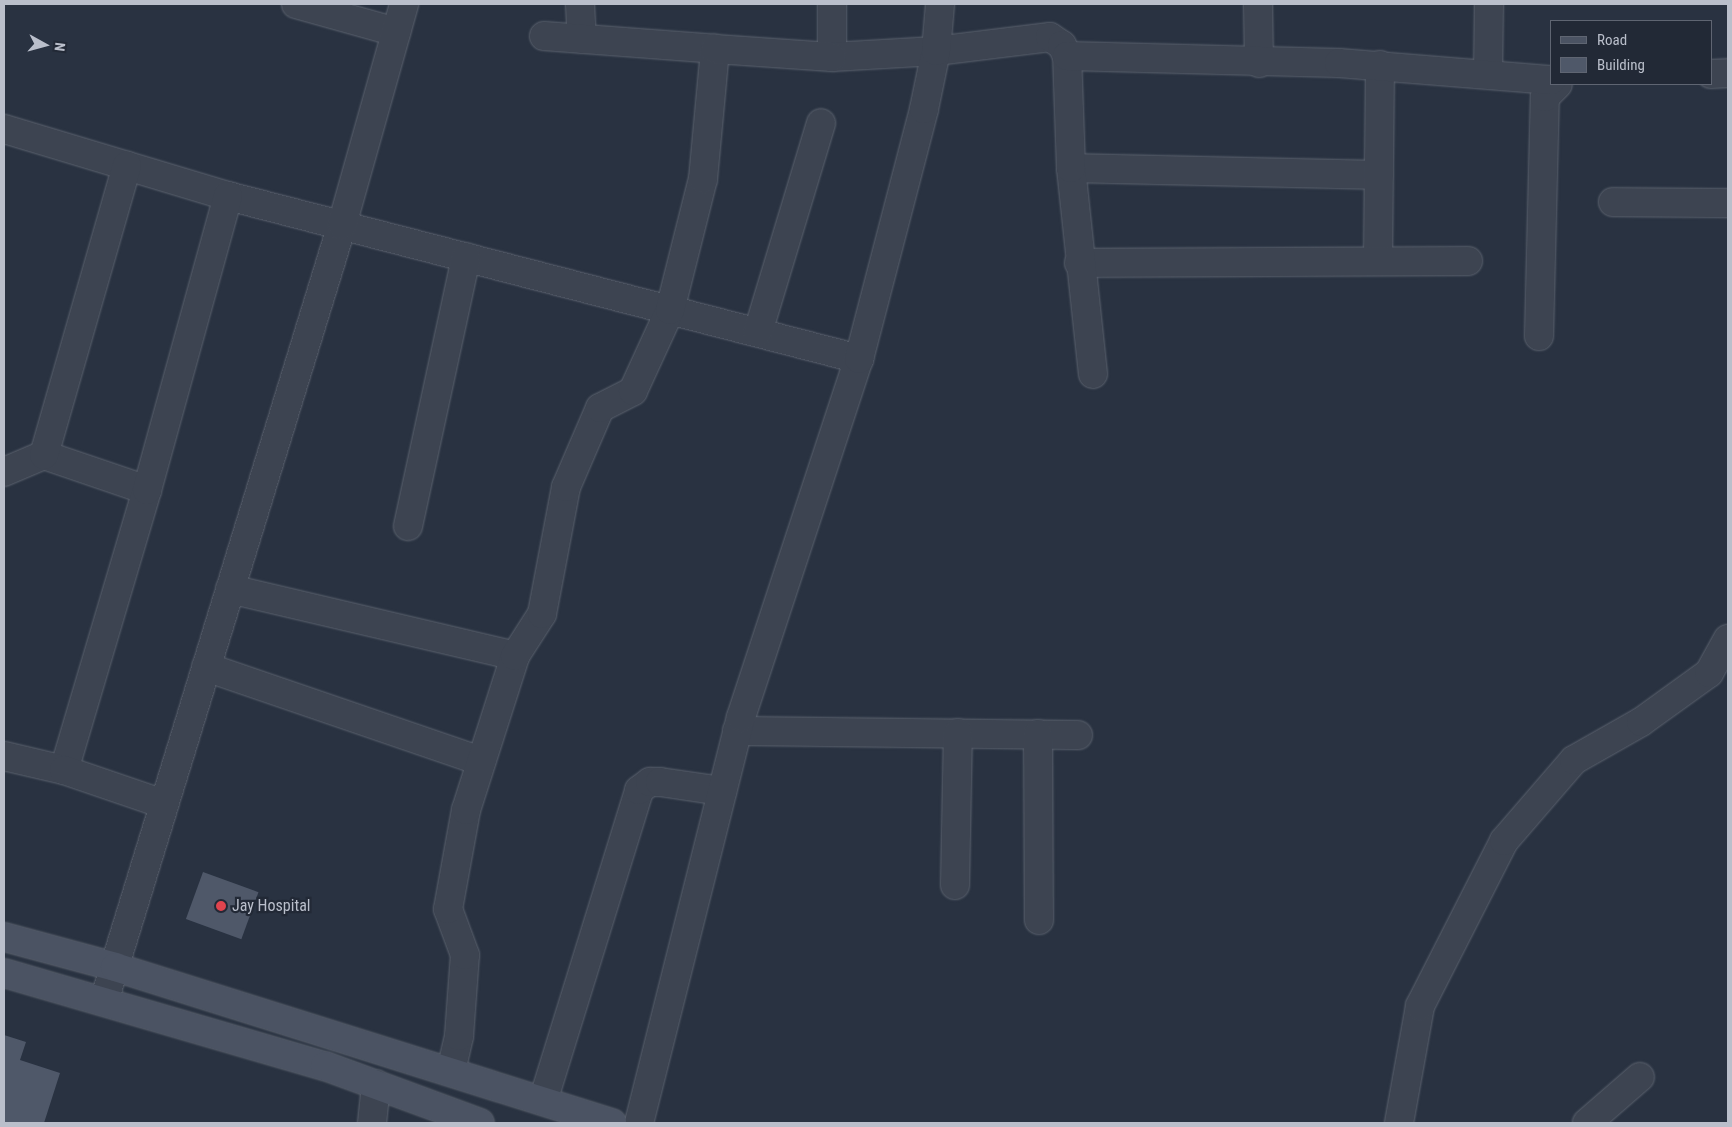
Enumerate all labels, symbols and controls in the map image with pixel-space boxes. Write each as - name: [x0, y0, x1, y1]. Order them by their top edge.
- north arrow: [20, 20, 70, 70]
- legend: [1550, 20, 1712, 85]
- text: Road: [1597, 31, 1627, 49]
- text: N: [51, 42, 68, 52]
- text: Building: [1597, 56, 1645, 74]
- place label: Jay Hospital: [232, 896, 310, 916]
- marker: Jay Hospital: [214, 899, 228, 913]

